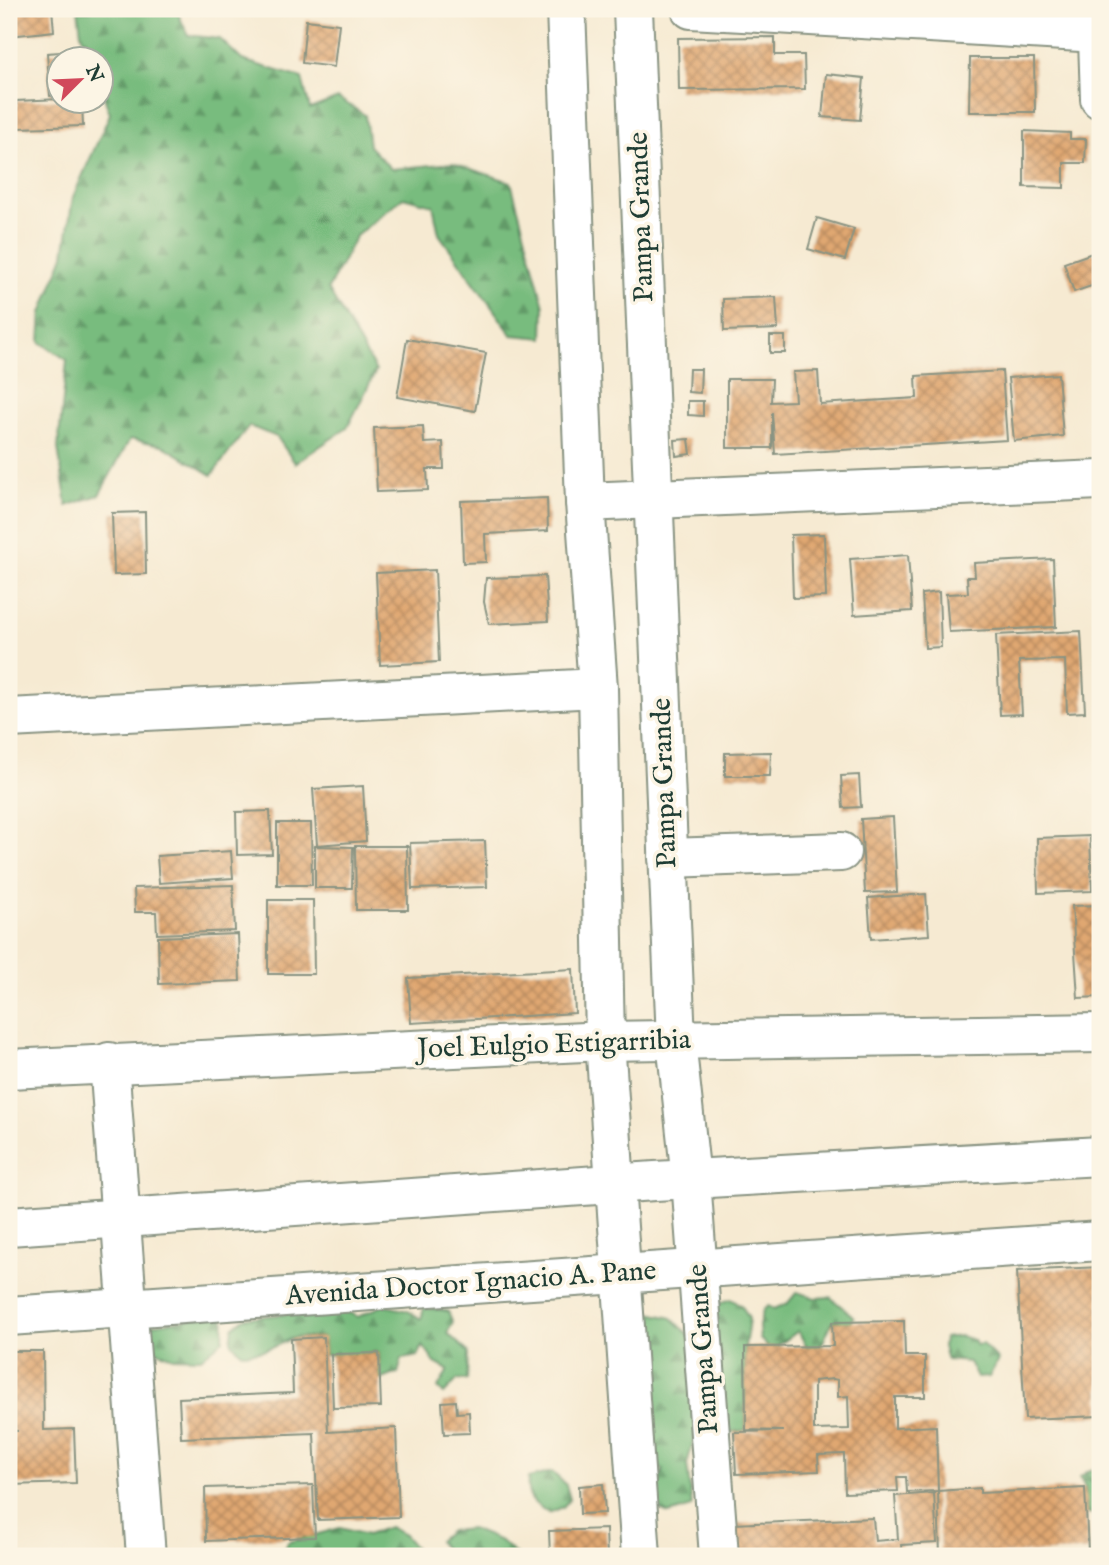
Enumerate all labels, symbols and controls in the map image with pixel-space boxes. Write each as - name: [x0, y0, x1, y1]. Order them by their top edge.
- north arrow: [46, 46, 116, 116]
- text: N: [79, 61, 108, 87]
- street label: Pampa Grande: [622, 131, 662, 303]
- street label: Pampa Grande: [645, 697, 685, 869]
- street label: Joel Eulgio Estigarribia: [414, 1023, 692, 1067]
- street label: Avenida Doctor Ignacio A. Pane: [283, 1254, 658, 1314]
- street label: Pampa Grande: [681, 1263, 727, 1435]

